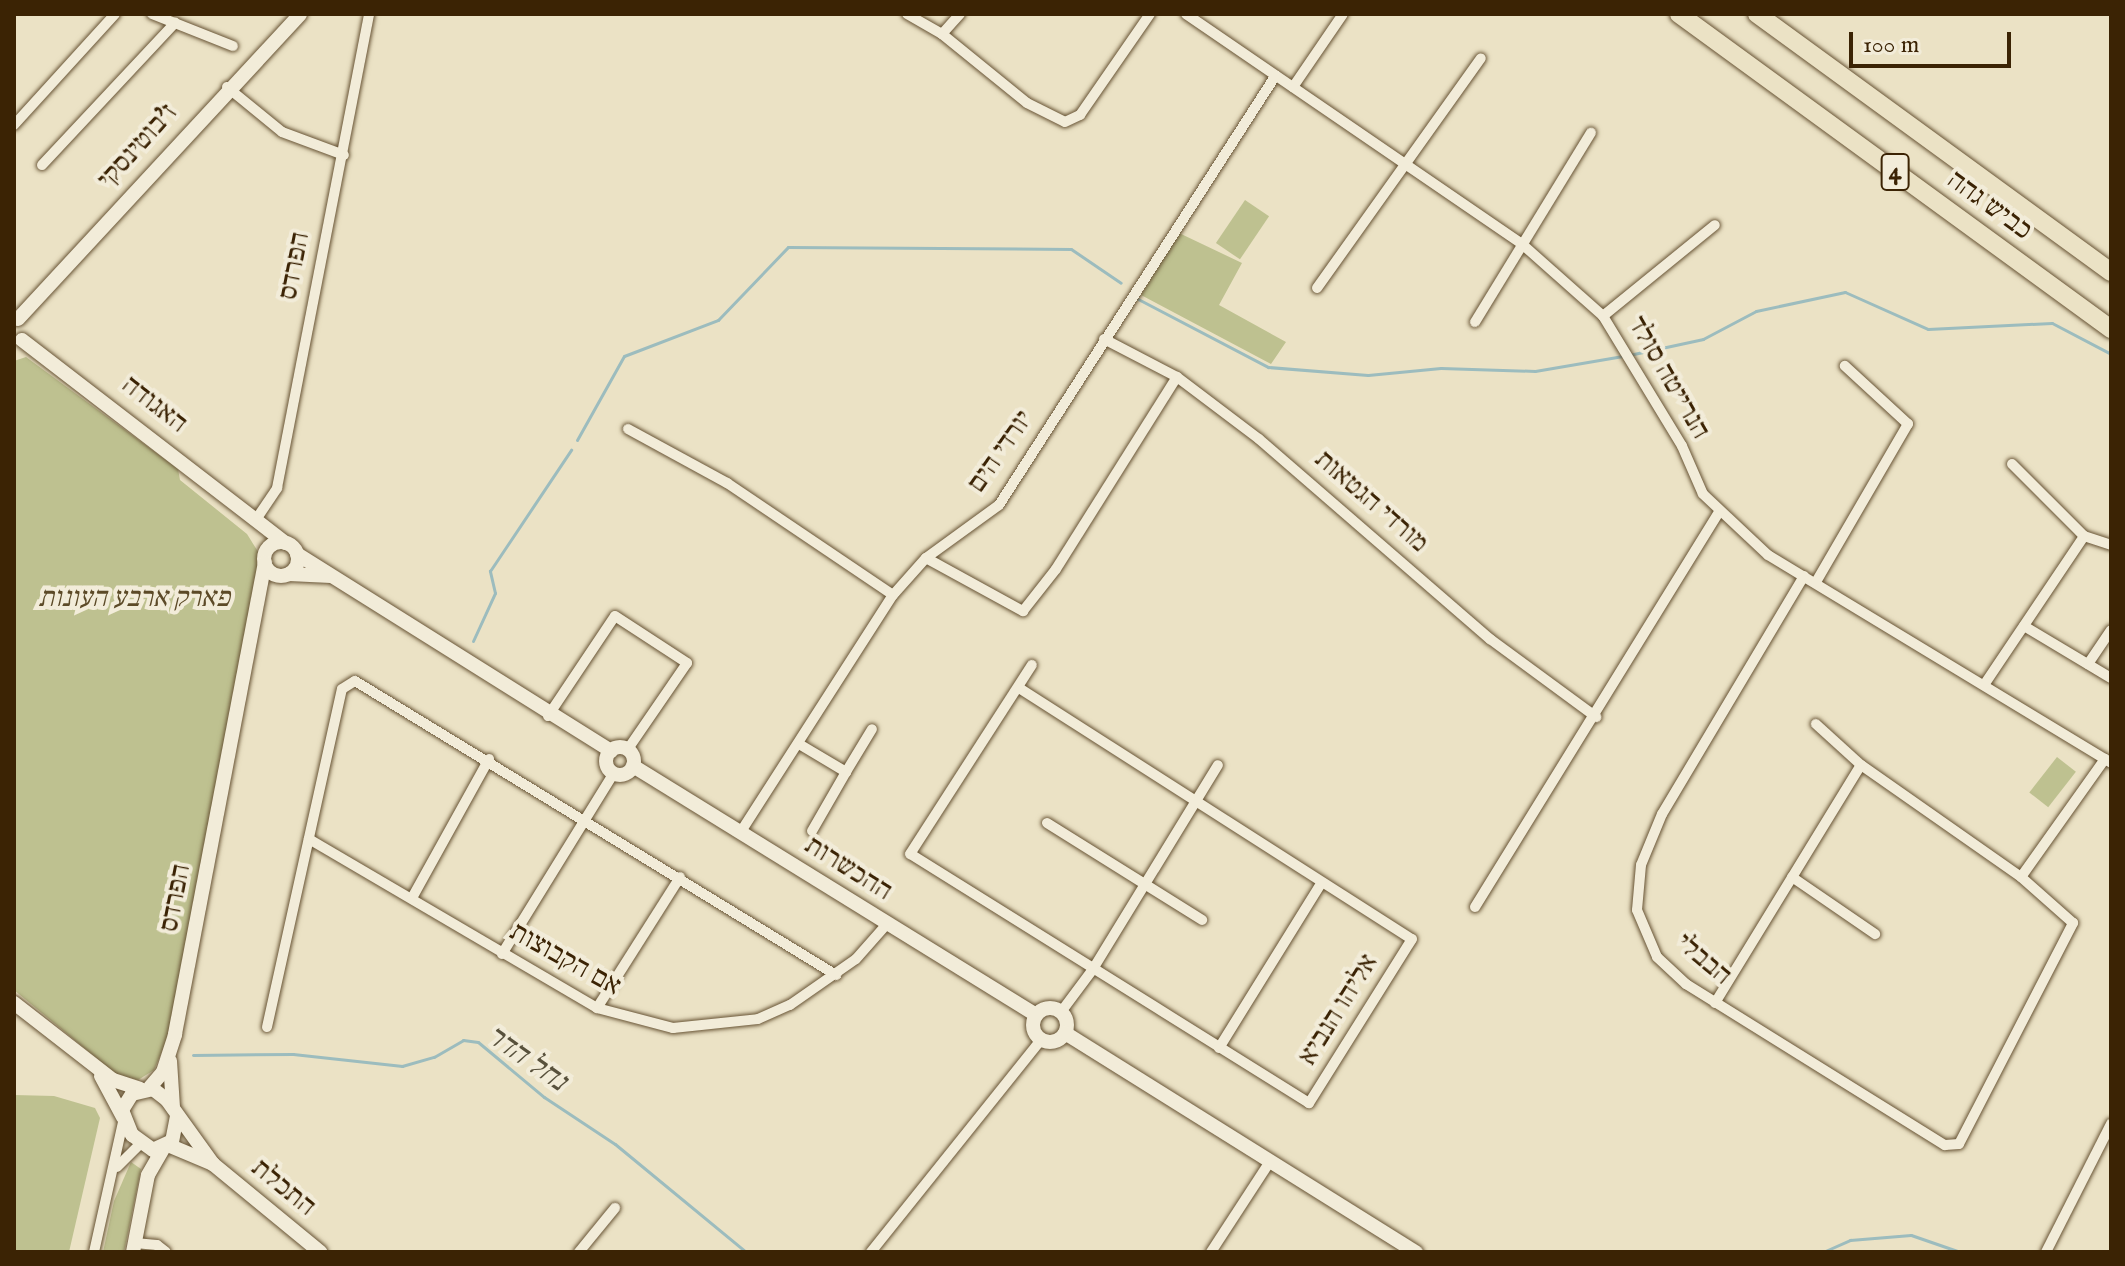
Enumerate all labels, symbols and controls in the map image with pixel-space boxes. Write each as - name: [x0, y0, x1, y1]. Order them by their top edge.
- scale bar: [1853, 16, 2015, 66]
- text: 100 m: [1863, 30, 1919, 61]
- street label: ז'בוטינסקי: [91, 97, 185, 197]
- road number: 4: [1879, 150, 1911, 194]
- street label: כביש גהה: [1940, 164, 2038, 248]
- street label: הפרדס: [272, 229, 318, 303]
- street label: הנרייטה סולד: [1619, 311, 1717, 445]
- street label: האגודה: [114, 369, 194, 441]
- street label: יורדי הים: [961, 405, 1041, 499]
- street label: מורדי הגטאות: [1307, 443, 1435, 561]
- park label: פארק ארבע העונות: [38, 582, 230, 616]
- street label: ההכשרות: [798, 829, 898, 909]
- street label: הפרדס: [153, 861, 199, 935]
- street label: אם הקבוצות: [503, 916, 627, 1004]
- street label: הבבלי: [1668, 927, 1738, 993]
- street label: אליהו הנביא: [1292, 948, 1386, 1072]
- water label: נחל הדר: [479, 1018, 573, 1100]
- street label: התכלת: [244, 1152, 322, 1224]

